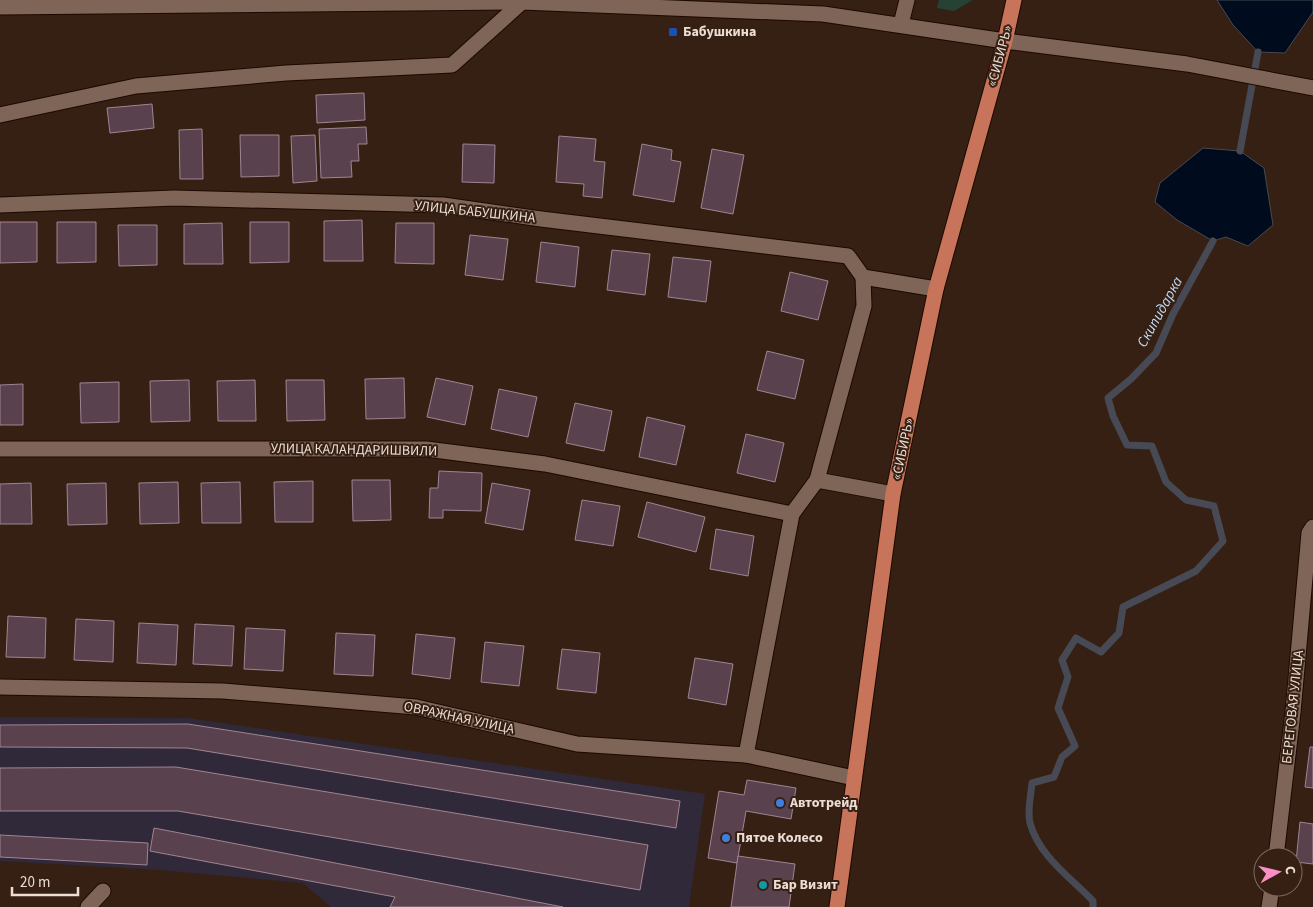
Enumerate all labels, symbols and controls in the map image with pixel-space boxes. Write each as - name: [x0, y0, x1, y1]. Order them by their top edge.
- place label: Бабушкина: [683, 22, 756, 42]
- street label: «СИБИРЬ»: [982, 23, 1018, 89]
- marker: Бабушкина: [667, 26, 679, 38]
- street label: УЛИЦА БАБУШКИНА: [414, 196, 537, 228]
- water label: Скипидарка: [1132, 273, 1188, 351]
- street label: «СИБИРЬ»: [887, 416, 919, 482]
- street label: УЛИЦА КАЛАНДАРИШВИЛИ: [271, 439, 437, 461]
- street label: БЕРЕГОВАЯ УЛИЦА: [1277, 649, 1309, 765]
- street label: ОВРАЖНАЯ УЛИЦА: [402, 697, 517, 740]
- place label: Автотрейд: [789, 793, 858, 813]
- marker: Автотрейд: [774, 797, 786, 809]
- place label: Пятое Колесо: [736, 828, 823, 848]
- marker: Пятое Колесо: [720, 832, 732, 844]
- north arrow: [1253, 847, 1303, 897]
- scale bar: [12, 864, 79, 896]
- text: С: [1279, 865, 1300, 876]
- text: 20 m: [20, 872, 50, 893]
- place label: Бар Визит: [773, 875, 838, 895]
- marker: Бар Визит: [757, 879, 769, 891]

